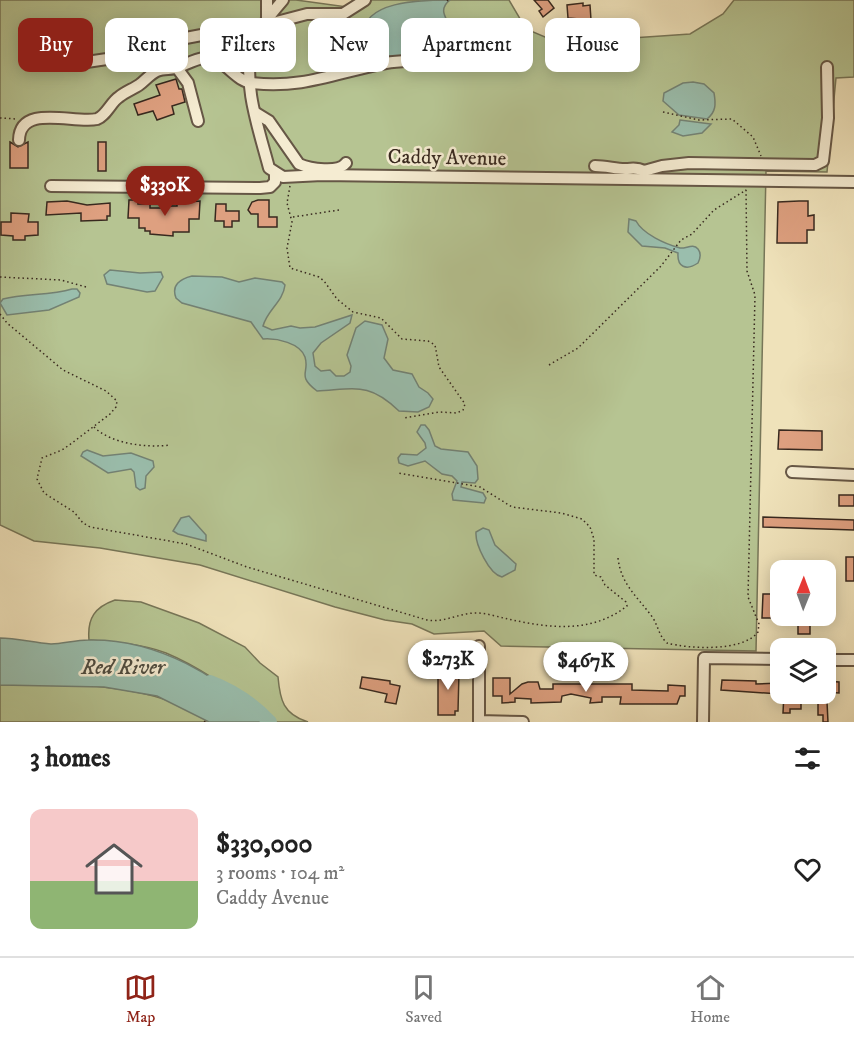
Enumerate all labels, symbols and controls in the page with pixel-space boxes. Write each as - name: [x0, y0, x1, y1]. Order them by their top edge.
- chip: Buy: [18, 18, 93, 72]
- chip: Rent: [105, 18, 188, 72]
- chip: Filters: [200, 18, 296, 72]
- chip: New: [308, 18, 389, 72]
- chip: Apartment: [401, 18, 533, 72]
- chip: House: [545, 18, 640, 72]
- street label: Caddy Avenue: [387, 144, 507, 172]
- pin: $330K: [123, 166, 207, 217]
- text: $330K: [140, 173, 190, 198]
- north arrow: [770, 560, 836, 626]
- map controls: [770, 560, 836, 704]
- button: layers: [770, 638, 836, 704]
- pin: $273K: [406, 640, 490, 691]
- pin: $467K: [544, 642, 628, 693]
- text: $273K: [422, 647, 474, 672]
- text: $467K: [557, 649, 615, 674]
- water label: Red River: [80, 654, 167, 681]
- text: 3 homes: [30, 742, 110, 775]
- icon: filters: [791, 742, 824, 775]
- text: $330,000: [216, 828, 313, 861]
- icon: home: [78, 833, 150, 905]
- icon: heart: [791, 853, 824, 886]
- text: 3 rooms · 104 m²: [216, 861, 344, 886]
- text: Caddy Avenue: [216, 886, 329, 911]
- tab: Map: [124, 971, 157, 1027]
- tab: Saved: [405, 971, 442, 1027]
- tab: Home: [690, 971, 730, 1027]

